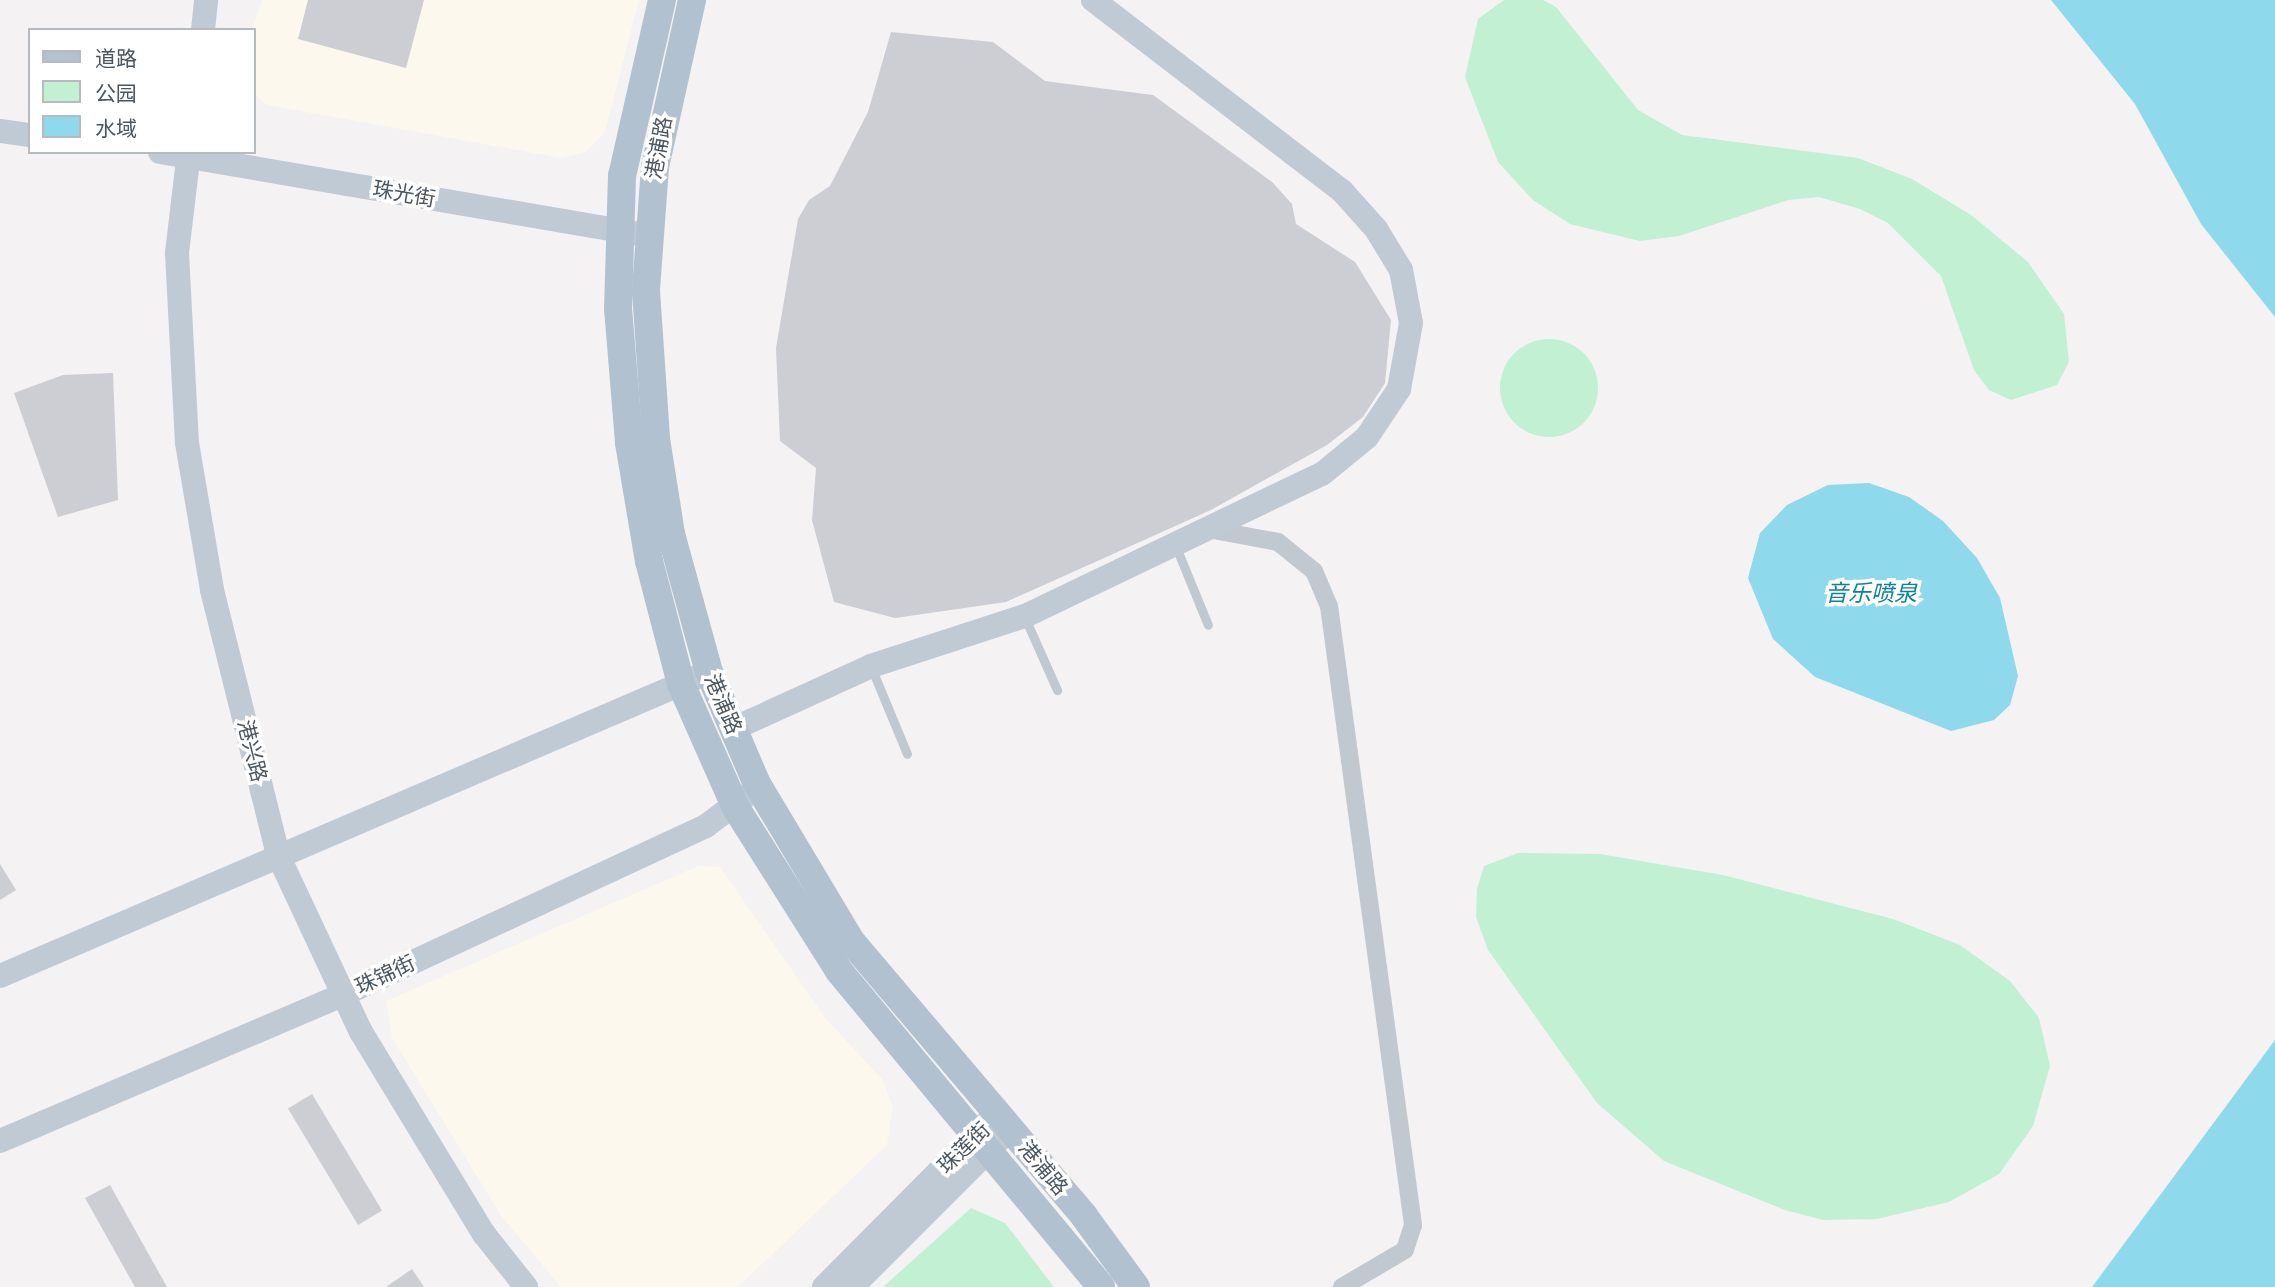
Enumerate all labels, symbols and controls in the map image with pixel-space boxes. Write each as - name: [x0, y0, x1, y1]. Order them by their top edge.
- legend: [28, 28, 256, 154]
- text: 道路: [95, 46, 137, 71]
- text: 公园: [95, 81, 137, 106]
- street label: 港浦路: [641, 115, 677, 181]
- text: 水域: [95, 116, 137, 141]
- street label: 珠光街: [371, 176, 437, 212]
- water label: 音乐喷泉: [1825, 579, 1917, 607]
- street label: 港浦路: [699, 670, 747, 738]
- street label: 港兴路: [232, 717, 272, 785]
- street label: 珠锦街: [351, 950, 419, 1000]
- street label: 珠莲街: [933, 1117, 995, 1179]
- street label: 港浦路: [1013, 1136, 1073, 1200]

